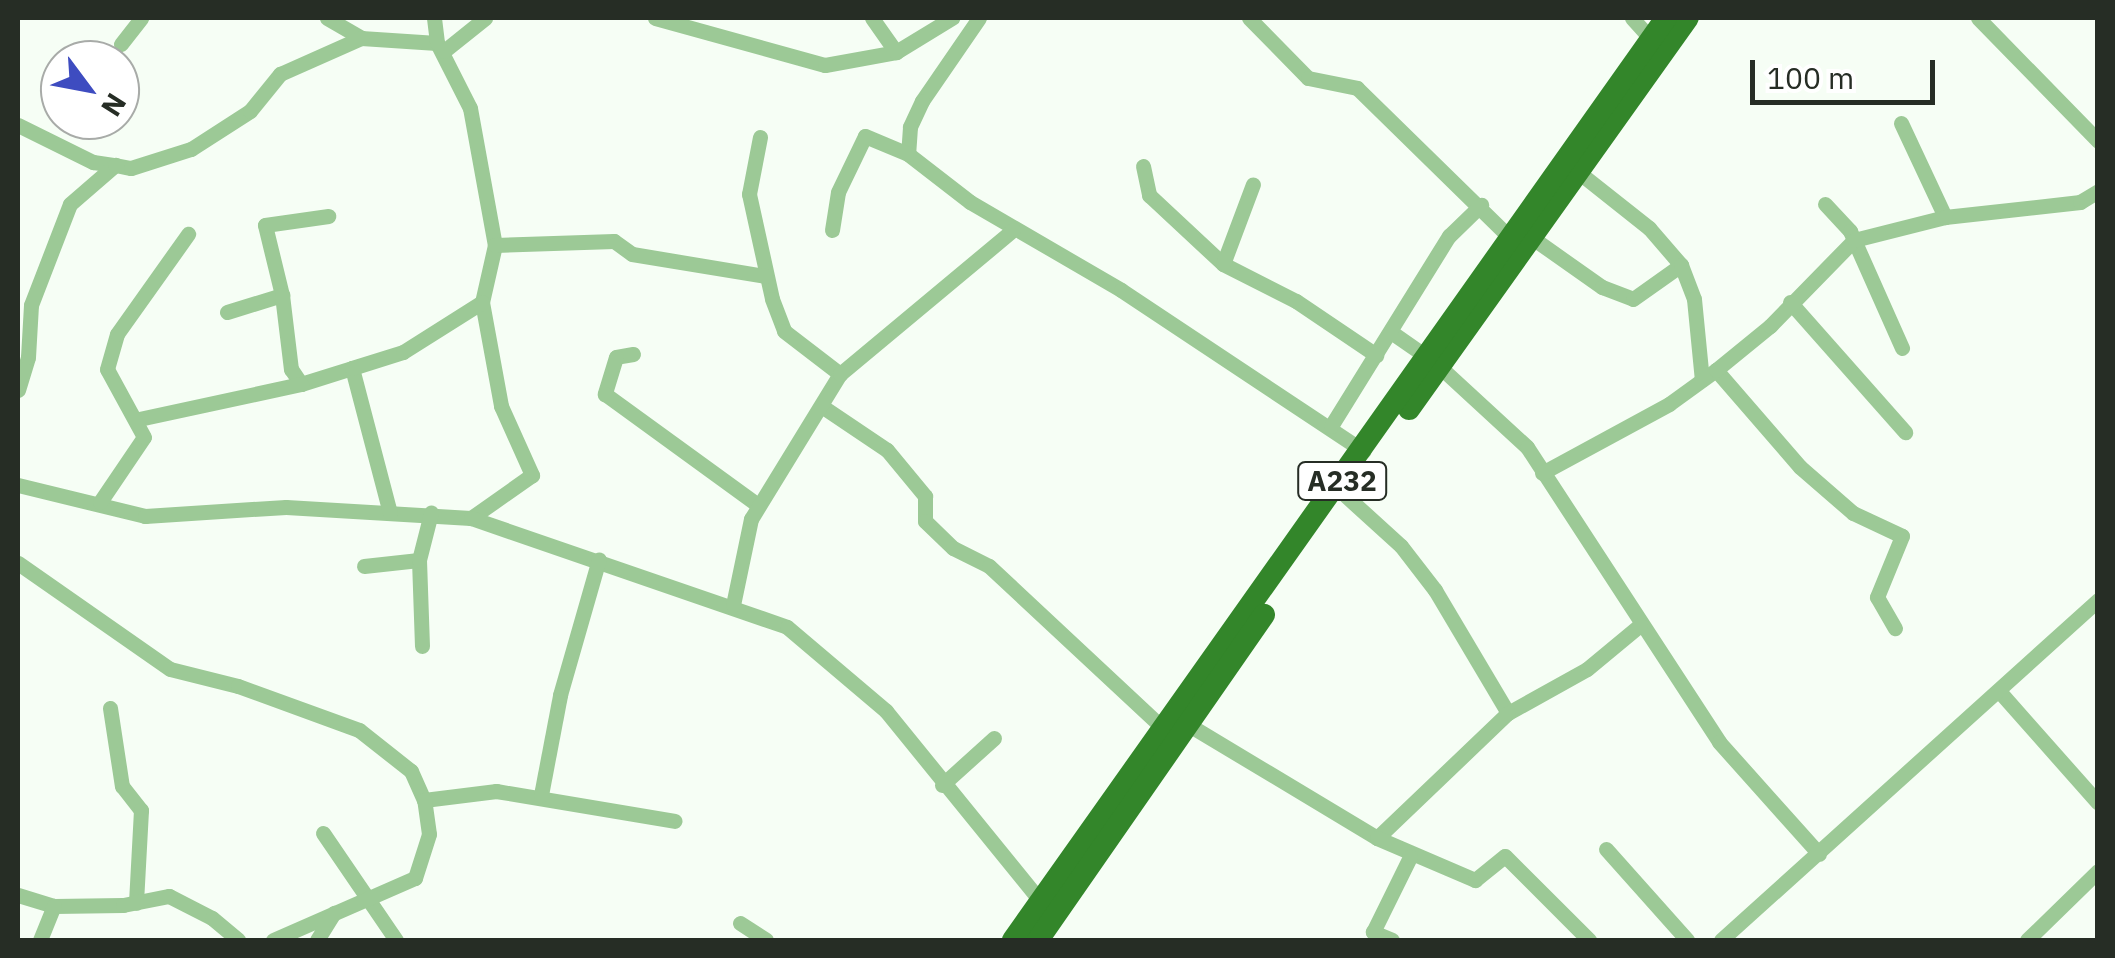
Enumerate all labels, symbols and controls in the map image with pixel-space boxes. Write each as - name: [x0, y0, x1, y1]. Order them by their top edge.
- north arrow: [40, 40, 140, 140]
- scale bar: [1755, 40, 1940, 102]
- text: 100 m: [1767, 58, 1854, 97]
- text: N: [93, 87, 135, 124]
- road number: A232: [1297, 458, 1387, 504]

